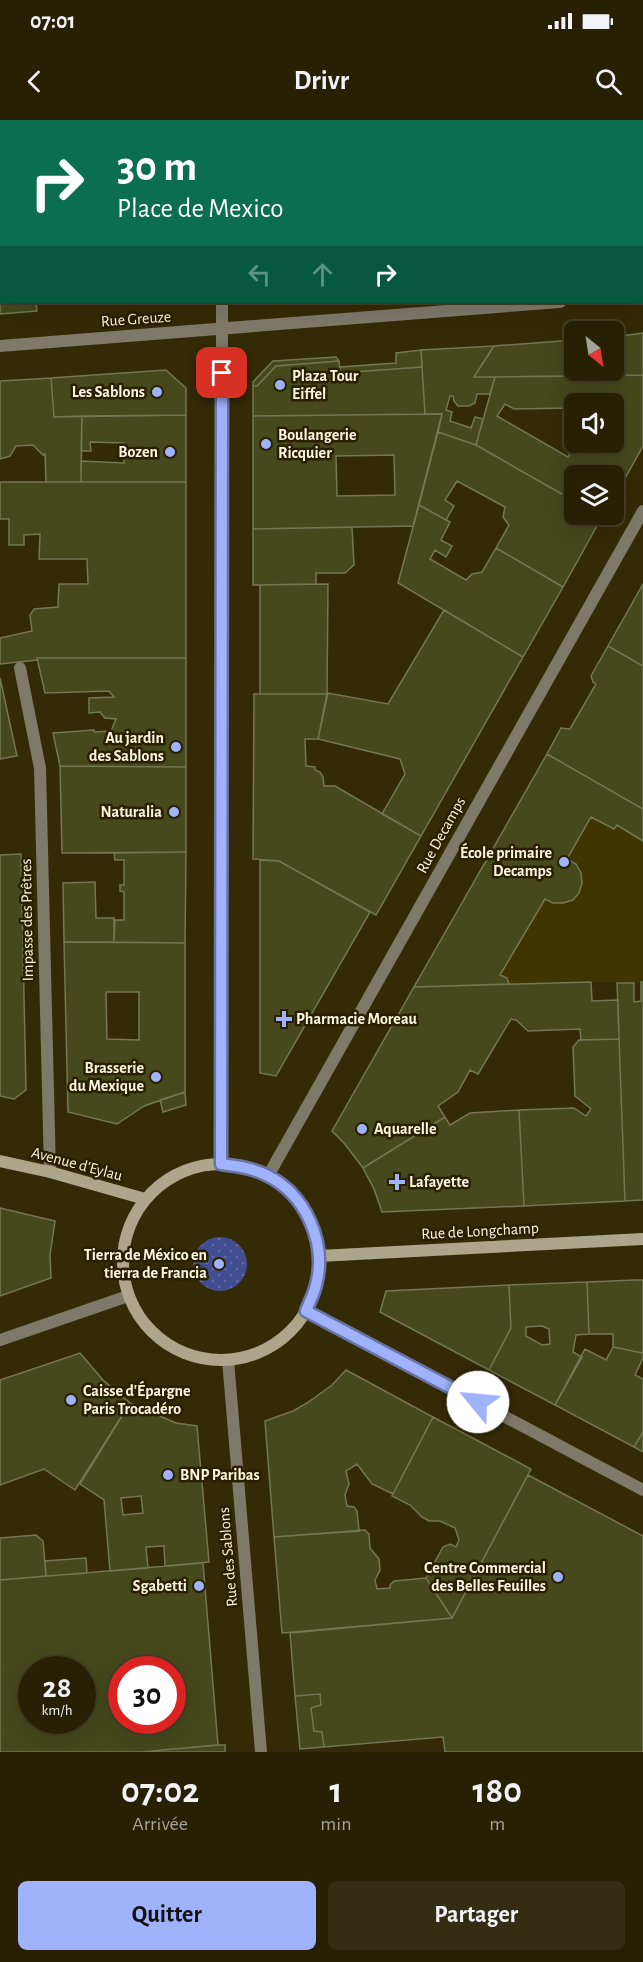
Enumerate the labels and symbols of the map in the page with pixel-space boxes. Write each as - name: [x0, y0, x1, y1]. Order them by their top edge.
- street label: Rue Greuze: [100, 309, 172, 329]
- north arrow: [564, 321, 624, 381]
- pin: [196, 347, 247, 398]
- place label: Plaza Tour Eiffel: [292, 368, 359, 402]
- marker: Plaza Tour Eiffel: [273, 378, 287, 392]
- place label: Les Sablons: [72, 384, 145, 400]
- marker: Les Sablons: [150, 385, 164, 399]
- place label: Boulangerie Ricquier: [278, 427, 357, 461]
- marker: Boulangerie Ricquier: [259, 437, 273, 451]
- place label: Bozen: [118, 444, 158, 460]
- marker: Bozen: [163, 445, 177, 459]
- place label: Au jardin des Sablons: [89, 730, 164, 764]
- marker: Au jardin des Sablons: [169, 740, 183, 754]
- street label: Rue Decamps: [414, 794, 469, 876]
- place label: Naturalia: [101, 804, 162, 820]
- marker: Naturalia: [167, 805, 181, 819]
- place label: École primaire Decamps: [460, 842, 552, 879]
- marker: École primaire Decamps: [557, 855, 571, 869]
- street label: Impasse des Prêtres: [18, 858, 36, 981]
- place label: Pharmacie Moreau: [296, 1011, 418, 1027]
- marker: Pharmacie Moreau: [277, 1012, 291, 1026]
- place label: Brasserie du Mexique: [69, 1060, 144, 1094]
- marker: Brasserie du Mexique: [149, 1070, 163, 1084]
- place label: Aquarelle: [374, 1121, 437, 1137]
- marker: Aquarelle: [355, 1122, 369, 1136]
- street label: Avenue d'Eylau: [29, 1144, 124, 1185]
- place label: Lafayette: [409, 1174, 469, 1191]
- marker: Lafayette: [390, 1175, 404, 1189]
- street label: Rue de Longchamp: [421, 1220, 539, 1242]
- place label: Tierra de México en tierra de Francia: [84, 1247, 207, 1281]
- marker: Tierra de México en tierra de Francia: [212, 1257, 226, 1271]
- position arrow: [446, 1370, 510, 1434]
- place label: Caisse d'Épargne Paris Trocadéro: [83, 1380, 191, 1417]
- marker: Caisse d'Épargne Paris Trocadéro: [64, 1393, 78, 1407]
- place label: BNP Paribas: [180, 1467, 260, 1483]
- marker: BNP Paribas: [161, 1468, 175, 1482]
- street label: Rue des Sablons: [216, 1507, 240, 1607]
- place label: Centre Commercial des Belles Feuilles: [424, 1560, 546, 1594]
- marker: Centre Commercial des Belles Feuilles: [551, 1570, 565, 1584]
- place label: Sgabetti: [133, 1578, 187, 1594]
- marker: Sgabetti: [192, 1579, 206, 1593]
- speed limit sign: 30: [108, 1656, 186, 1734]

